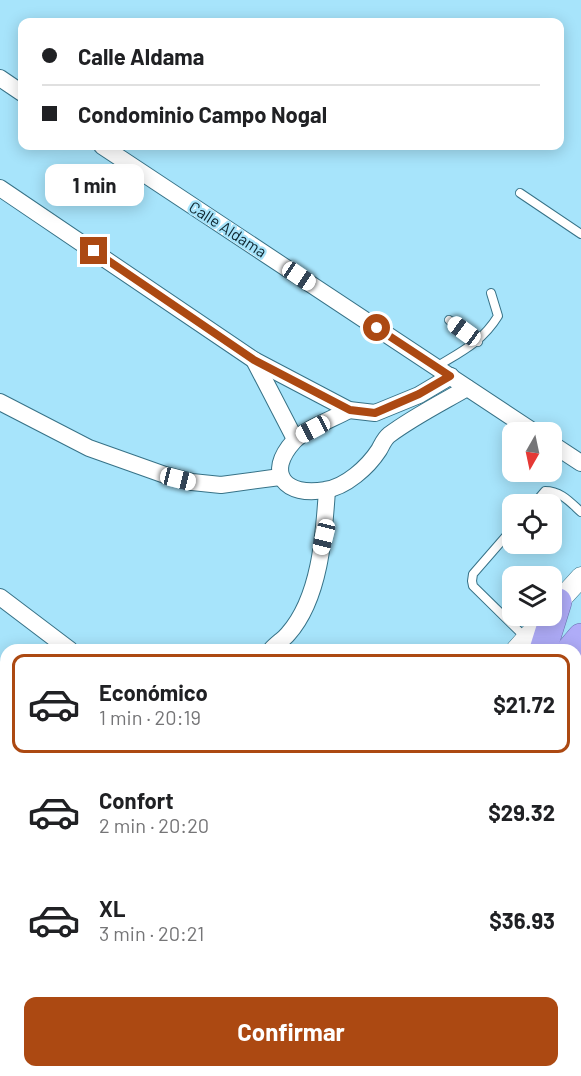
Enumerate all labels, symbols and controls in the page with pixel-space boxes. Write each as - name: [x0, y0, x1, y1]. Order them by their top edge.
- text: Calle Aldama: [78, 43, 204, 69]
- text: Condominio Campo Nogal: [78, 101, 327, 127]
- callout: 1 min: [44, 164, 144, 206]
- text: 1 min: [73, 173, 116, 197]
- street label: Calle Aldama: [186, 196, 271, 261]
- route end: [80, 237, 107, 264]
- car: [279, 258, 319, 294]
- car: [444, 313, 484, 349]
- route start: [363, 314, 390, 341]
- car: [293, 413, 333, 445]
- north arrow: [502, 422, 562, 482]
- map controls: [502, 422, 562, 626]
- car: [158, 466, 198, 492]
- button: locate: [502, 494, 562, 554]
- car: [311, 517, 337, 557]
- button: layers: [502, 566, 562, 626]
- icon: car: [27, 677, 81, 731]
- text: Económico: [99, 679, 208, 705]
- text: $21.72: [493, 691, 555, 717]
- text: 1 min · 20:19: [99, 705, 201, 729]
- icon: car: [27, 785, 81, 839]
- text: Confort: [99, 787, 174, 813]
- text: $29.32: [488, 799, 555, 825]
- text: 2 min · 20:20: [99, 813, 209, 837]
- icon: car: [27, 893, 81, 947]
- text: XL: [99, 895, 125, 921]
- text: $36.93: [489, 907, 555, 933]
- text: 3 min · 20:21: [99, 921, 204, 945]
- button: Confirmar: [24, 997, 558, 1066]

